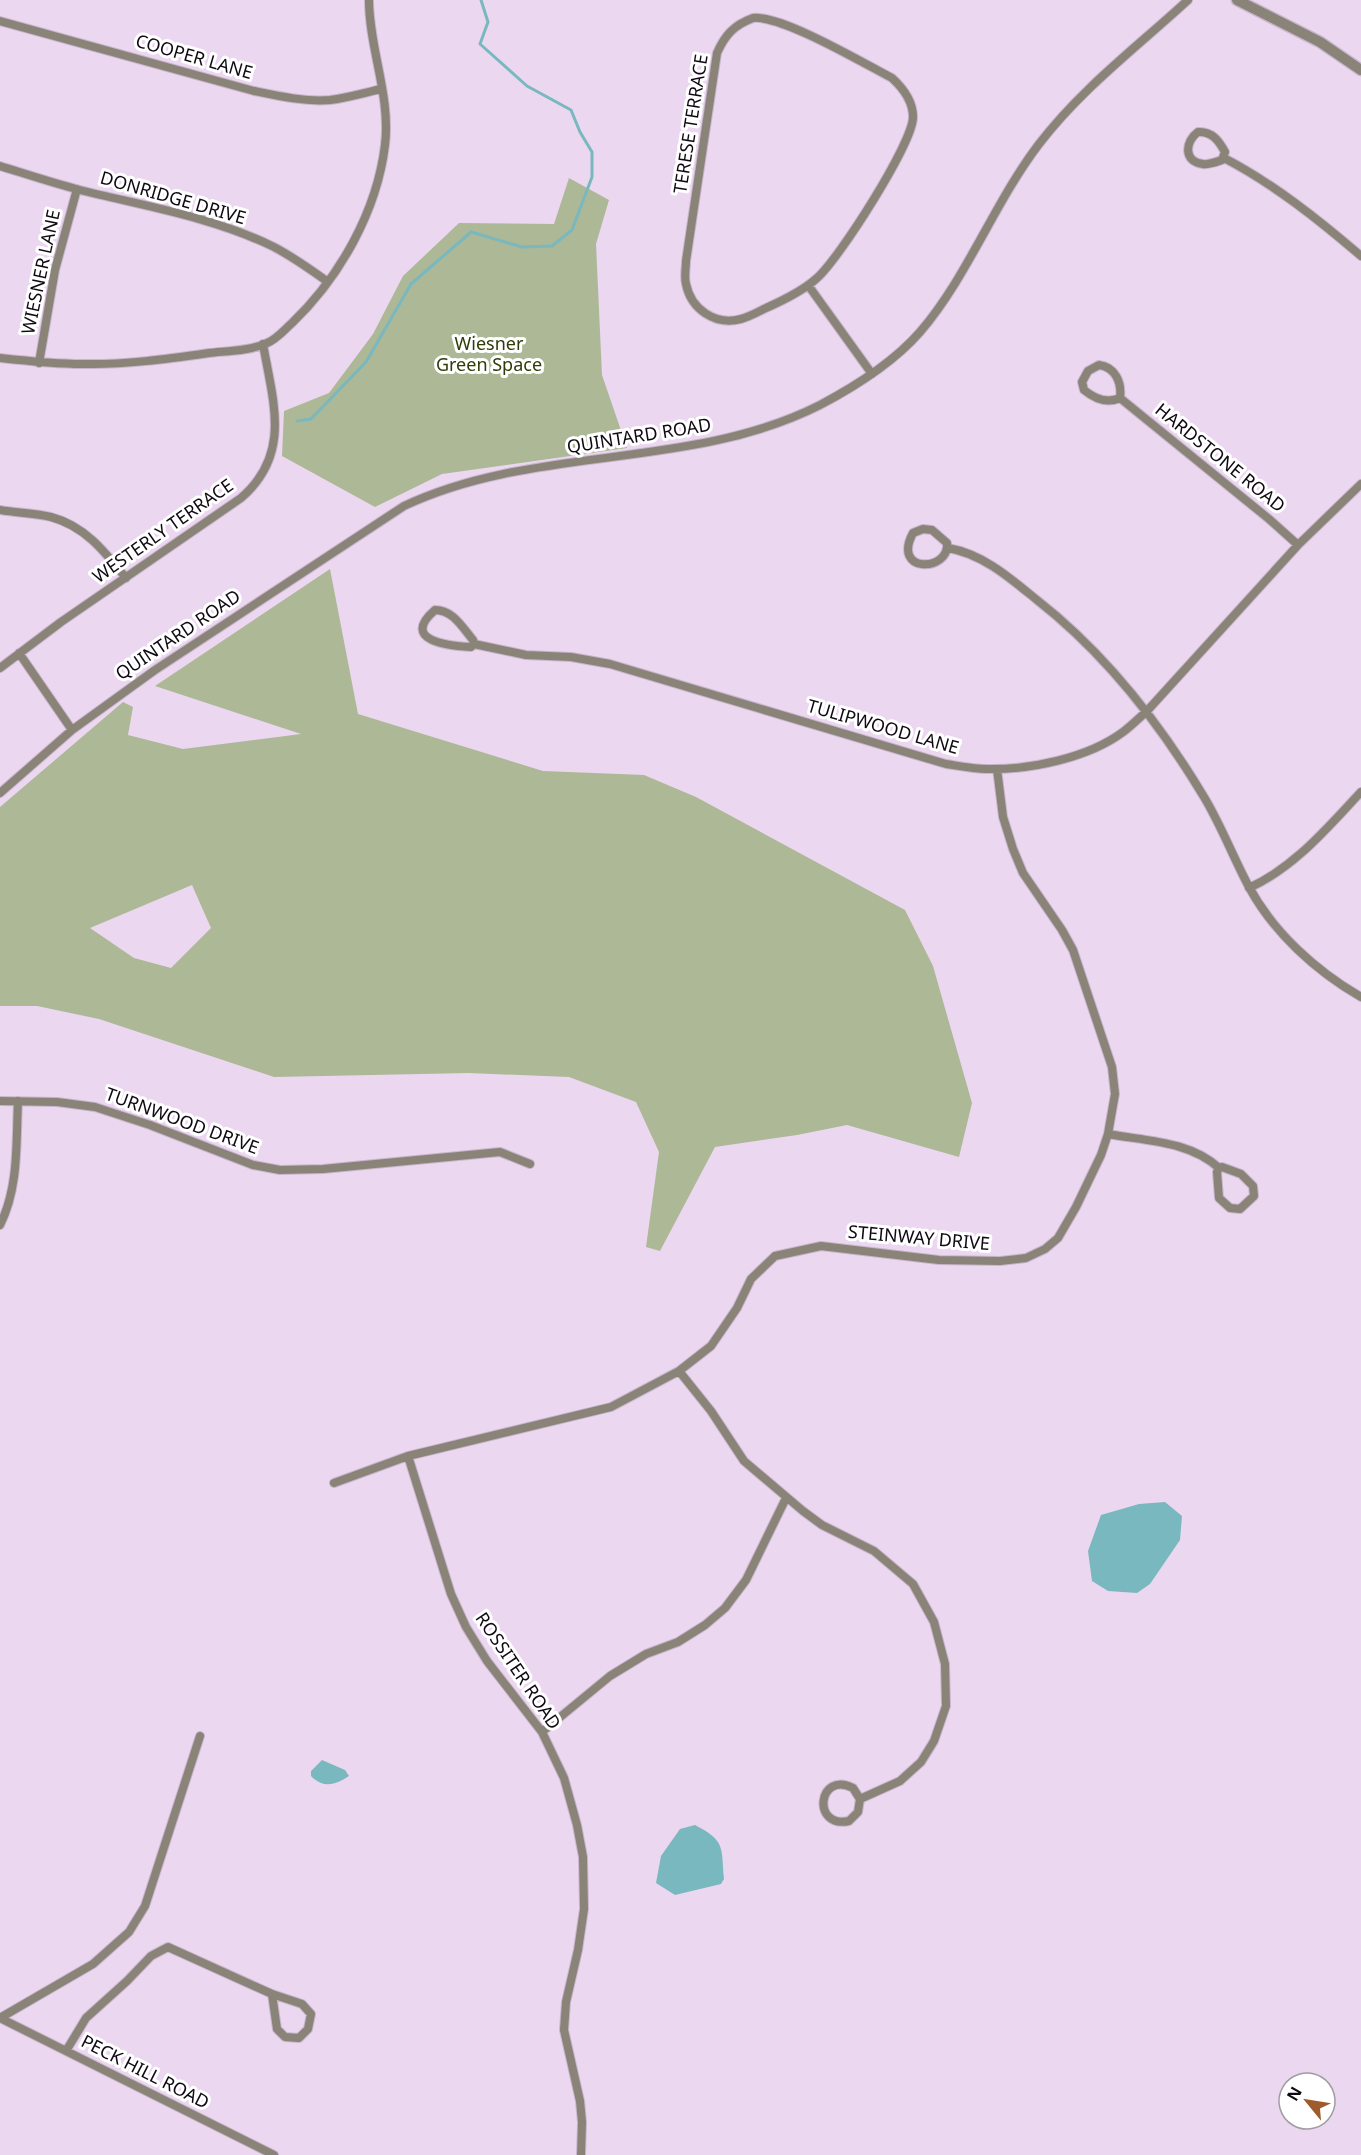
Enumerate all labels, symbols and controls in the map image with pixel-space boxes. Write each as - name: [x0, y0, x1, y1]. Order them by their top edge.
- street label: COOPER LANE: [133, 28, 256, 84]
- street label: TERESE TERRACE: [667, 52, 713, 195]
- street label: DONRIDGE DRIVE: [98, 165, 249, 229]
- street label: WIESNER LANE: [15, 207, 65, 336]
- park label: Wiesner Green Space: [436, 331, 542, 376]
- street label: HARDSTONE ROAD: [1151, 397, 1291, 517]
- street label: QUINTARD ROAD: [565, 412, 713, 458]
- street label: WESTERLY TERRACE: [87, 473, 238, 588]
- street label: QUINTARD ROAD: [110, 583, 245, 685]
- street label: TULIPWOOD LANE: [805, 693, 962, 759]
- street label: TURNWOOD DRIVE: [102, 1081, 262, 1159]
- street label: STEINWAY DRIVE: [847, 1219, 991, 1255]
- street label: ROSSITER ROAD: [471, 1607, 567, 1734]
- street label: PECK HILL ROAD: [77, 2028, 214, 2114]
- north arrow: [1277, 2071, 1337, 2131]
- text: N: [1281, 2082, 1307, 2105]

